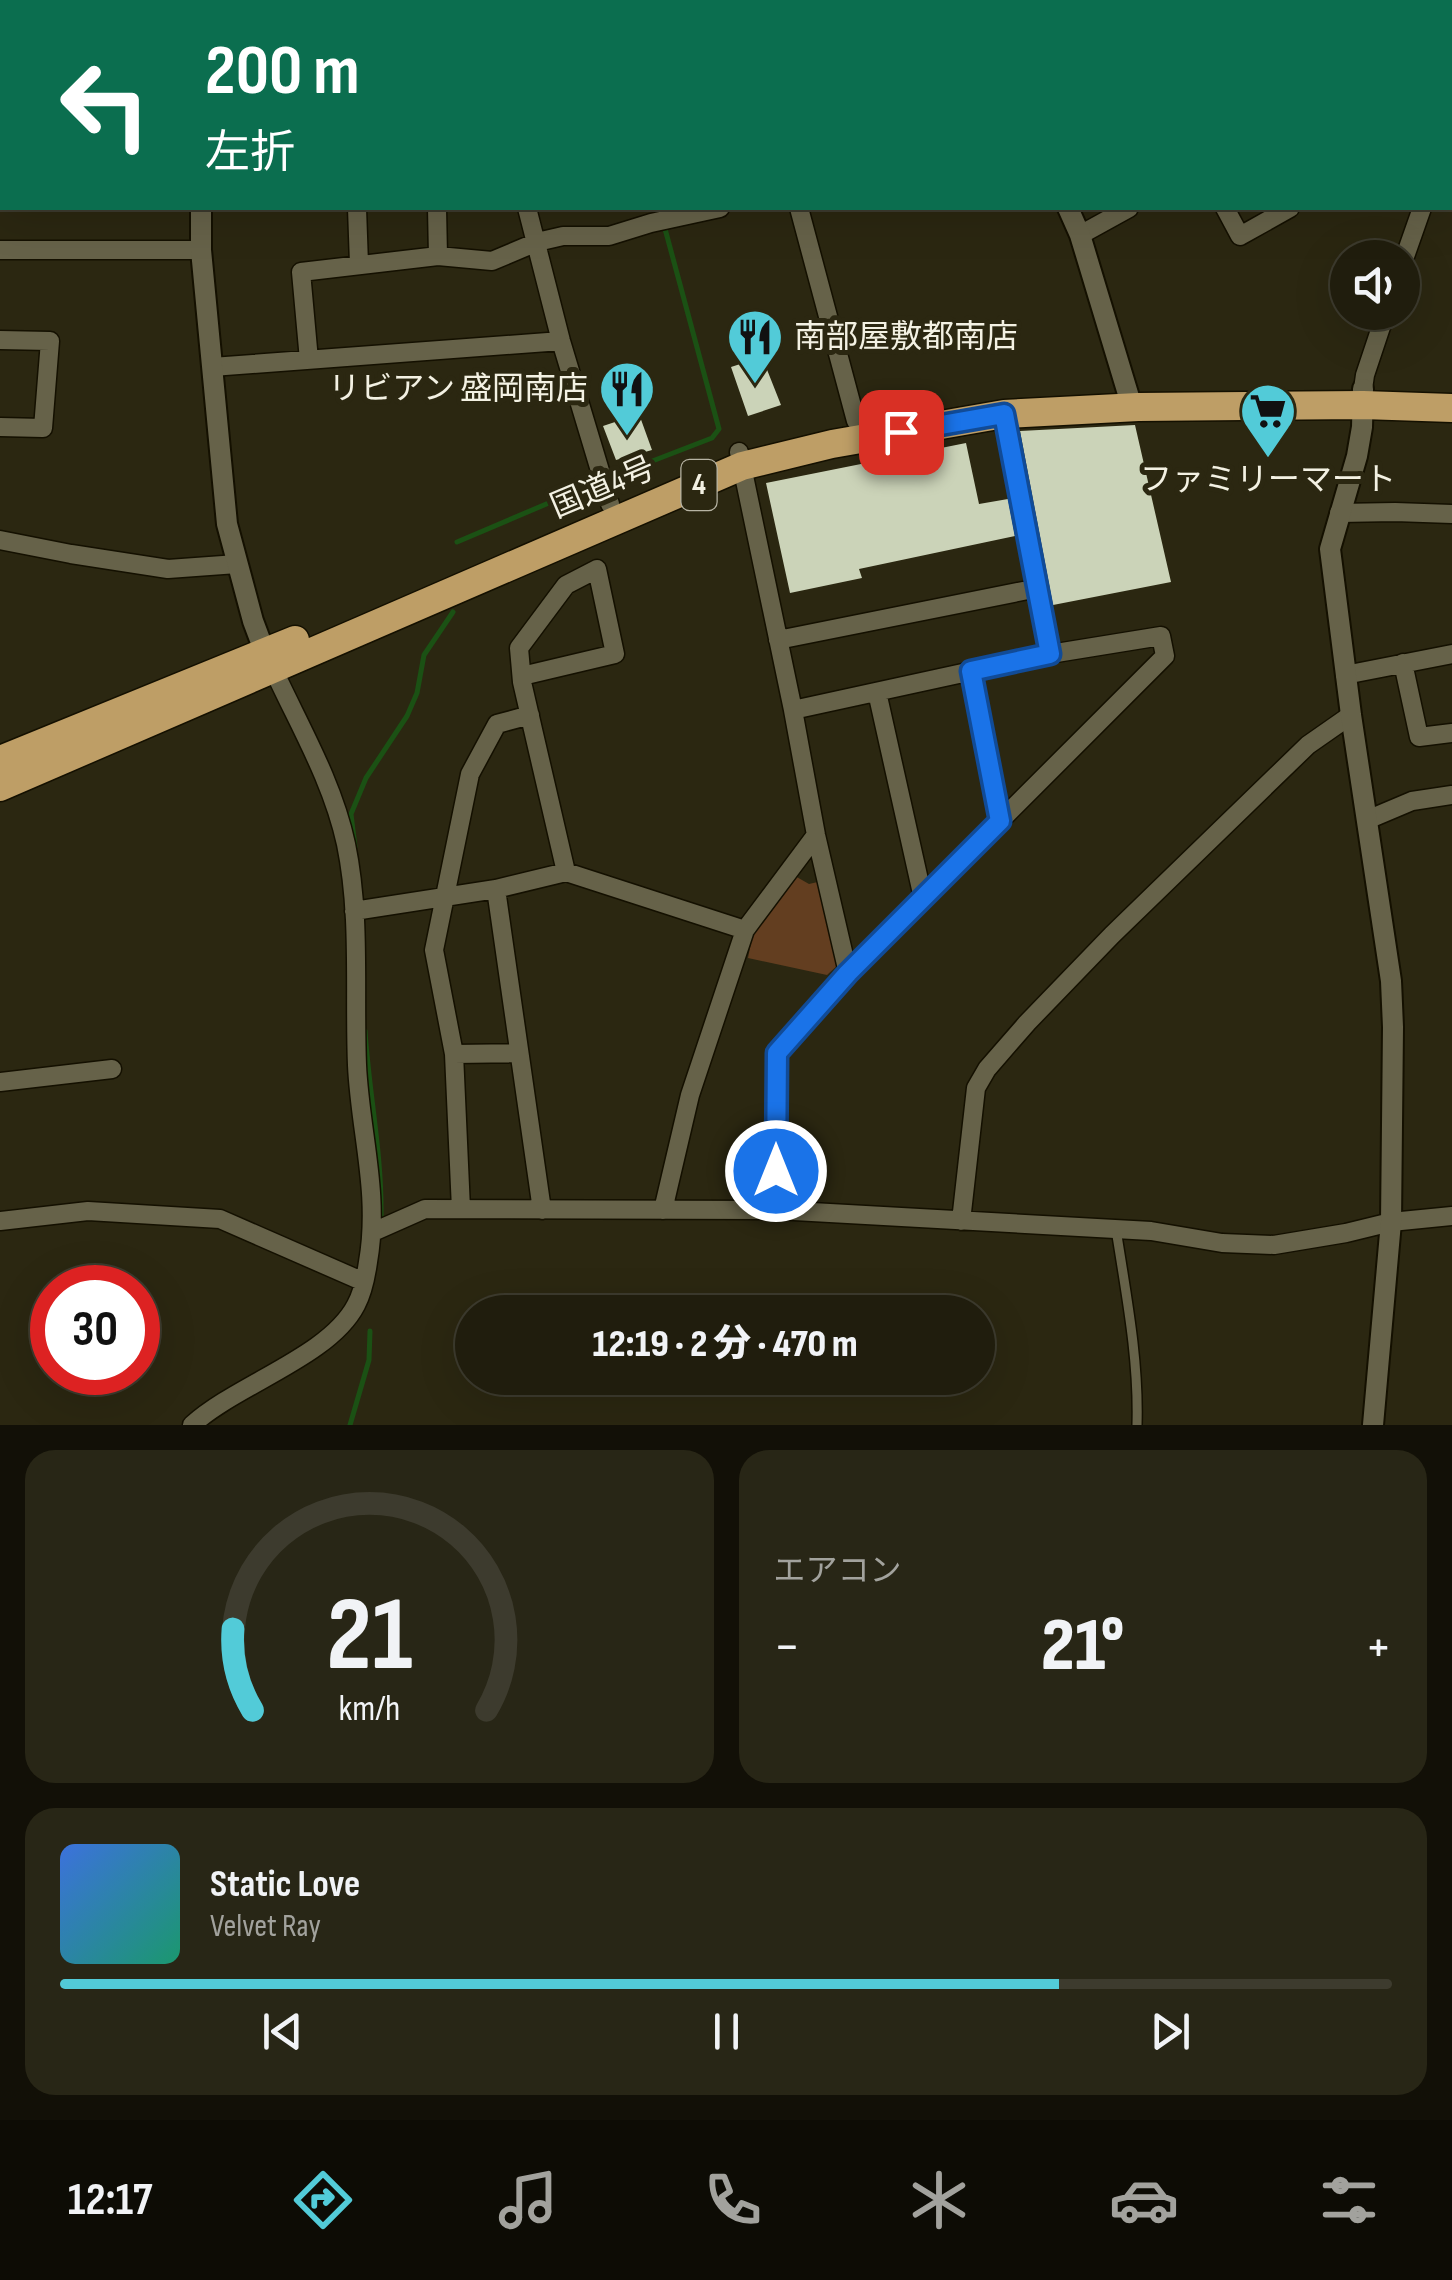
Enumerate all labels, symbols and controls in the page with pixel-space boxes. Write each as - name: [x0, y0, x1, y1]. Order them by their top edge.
- text: 200 m: [205, 30, 360, 114]
- icon: left: [40, 40, 170, 170]
- text: 左折: [205, 126, 295, 181]
- map controls: [1330, 240, 1420, 330]
- button: sound: [1330, 240, 1420, 330]
- restaurant icon: 南部屋敷都南店: [725, 307, 785, 386]
- place label: 南部屋敷都南店: [794, 318, 1018, 357]
- restaurant icon: リビアン 盛岡南店: [597, 359, 657, 438]
- place label: リビアン 盛岡南店: [328, 370, 588, 409]
- supermarket icon: ファミリーマート: [1238, 381, 1298, 460]
- pin: [859, 390, 944, 475]
- icon: arrive: [874, 405, 929, 460]
- street label: 国道4号: [545, 449, 661, 527]
- road number: 4: [682, 460, 716, 510]
- place label: ファミリーマート: [1140, 461, 1396, 500]
- position arrow: [724, 1119, 828, 1223]
- speed limit sign: 30: [30, 1265, 160, 1395]
- text: 12:19 · 2 分 · 470 m: [592, 1322, 858, 1367]
- text: エアコン: [774, 1552, 902, 1591]
- text: 21: [326, 1574, 412, 1699]
- text: 21°: [1041, 1601, 1125, 1692]
- text: −: [774, 1614, 800, 1681]
- text: +: [1365, 1614, 1392, 1681]
- text: km/h: [338, 1688, 400, 1731]
- text: Static Love: [210, 1862, 360, 1907]
- text: Velvet Ray: [210, 1907, 321, 1946]
- icon: previous: [255, 2004, 310, 2059]
- icon: pause: [699, 2004, 754, 2059]
- icon: next: [1143, 2004, 1198, 2059]
- icon: directions: [288, 2165, 358, 2235]
- icon: music: [493, 2165, 563, 2235]
- icon: phone: [698, 2165, 768, 2235]
- icon: climate: [904, 2165, 974, 2235]
- icon: car: [1109, 2165, 1179, 2235]
- icon: filters: [1314, 2165, 1384, 2235]
- text: 12:17: [68, 2173, 153, 2228]

